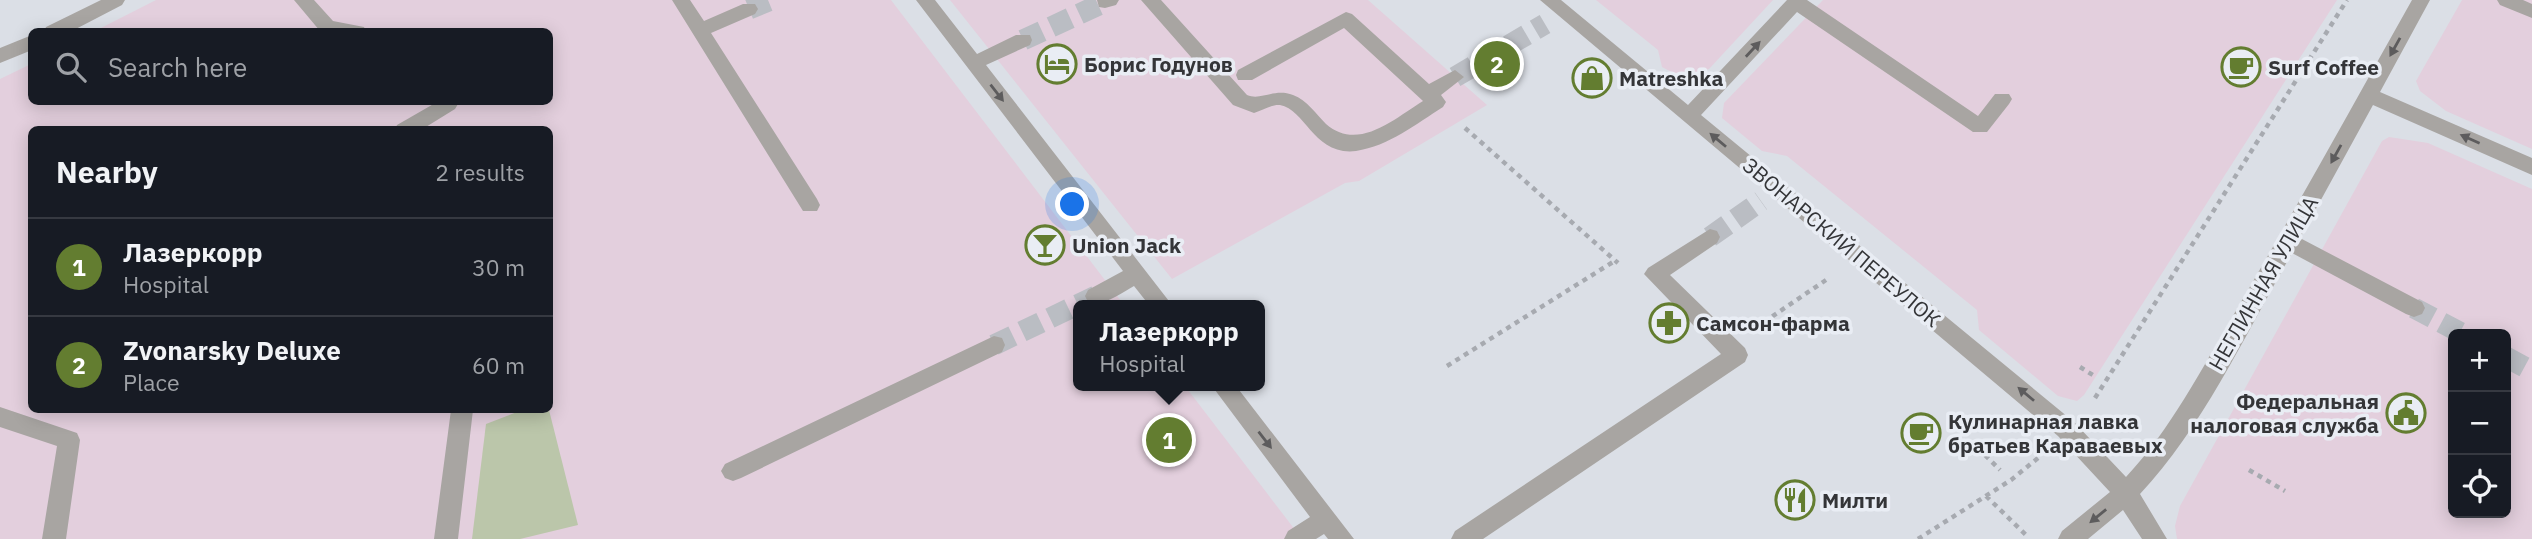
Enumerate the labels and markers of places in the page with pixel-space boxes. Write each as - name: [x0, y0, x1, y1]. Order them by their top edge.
- pin: 2: [1474, 38, 1520, 90]
- hotel icon: Борис Годунов: [1036, 43, 1078, 85]
- cafe icon: Surf Coffee: [2220, 46, 2262, 88]
- place label: Борис Годунов: [1084, 50, 1233, 78]
- place label: Surf Coffee: [2268, 53, 2379, 81]
- shop icon: Matreshka: [1571, 57, 1613, 99]
- place label: Matreshka: [1619, 64, 1723, 92]
- bar icon: Union Jack: [1024, 224, 1066, 266]
- place label: Union Jack: [1072, 231, 1182, 259]
- pharmacy icon: Самсон-фарма: [1648, 302, 1690, 344]
- place label: Самсон-фарма: [1696, 309, 1850, 337]
- place label: Федеральная налоговая служба: [2190, 387, 2379, 439]
- public building icon: Федеральная налоговая служба: [2385, 392, 2427, 434]
- place label: Кулинарная лавка братьев Караваевых: [1948, 407, 2163, 459]
- cafe icon: Кулинарная лавка братьев Караваевых: [1900, 412, 1942, 454]
- pin: 1: [1146, 414, 1192, 466]
- restaurant icon: Милти: [1774, 479, 1816, 521]
- place label: Милти: [1822, 486, 1888, 514]

